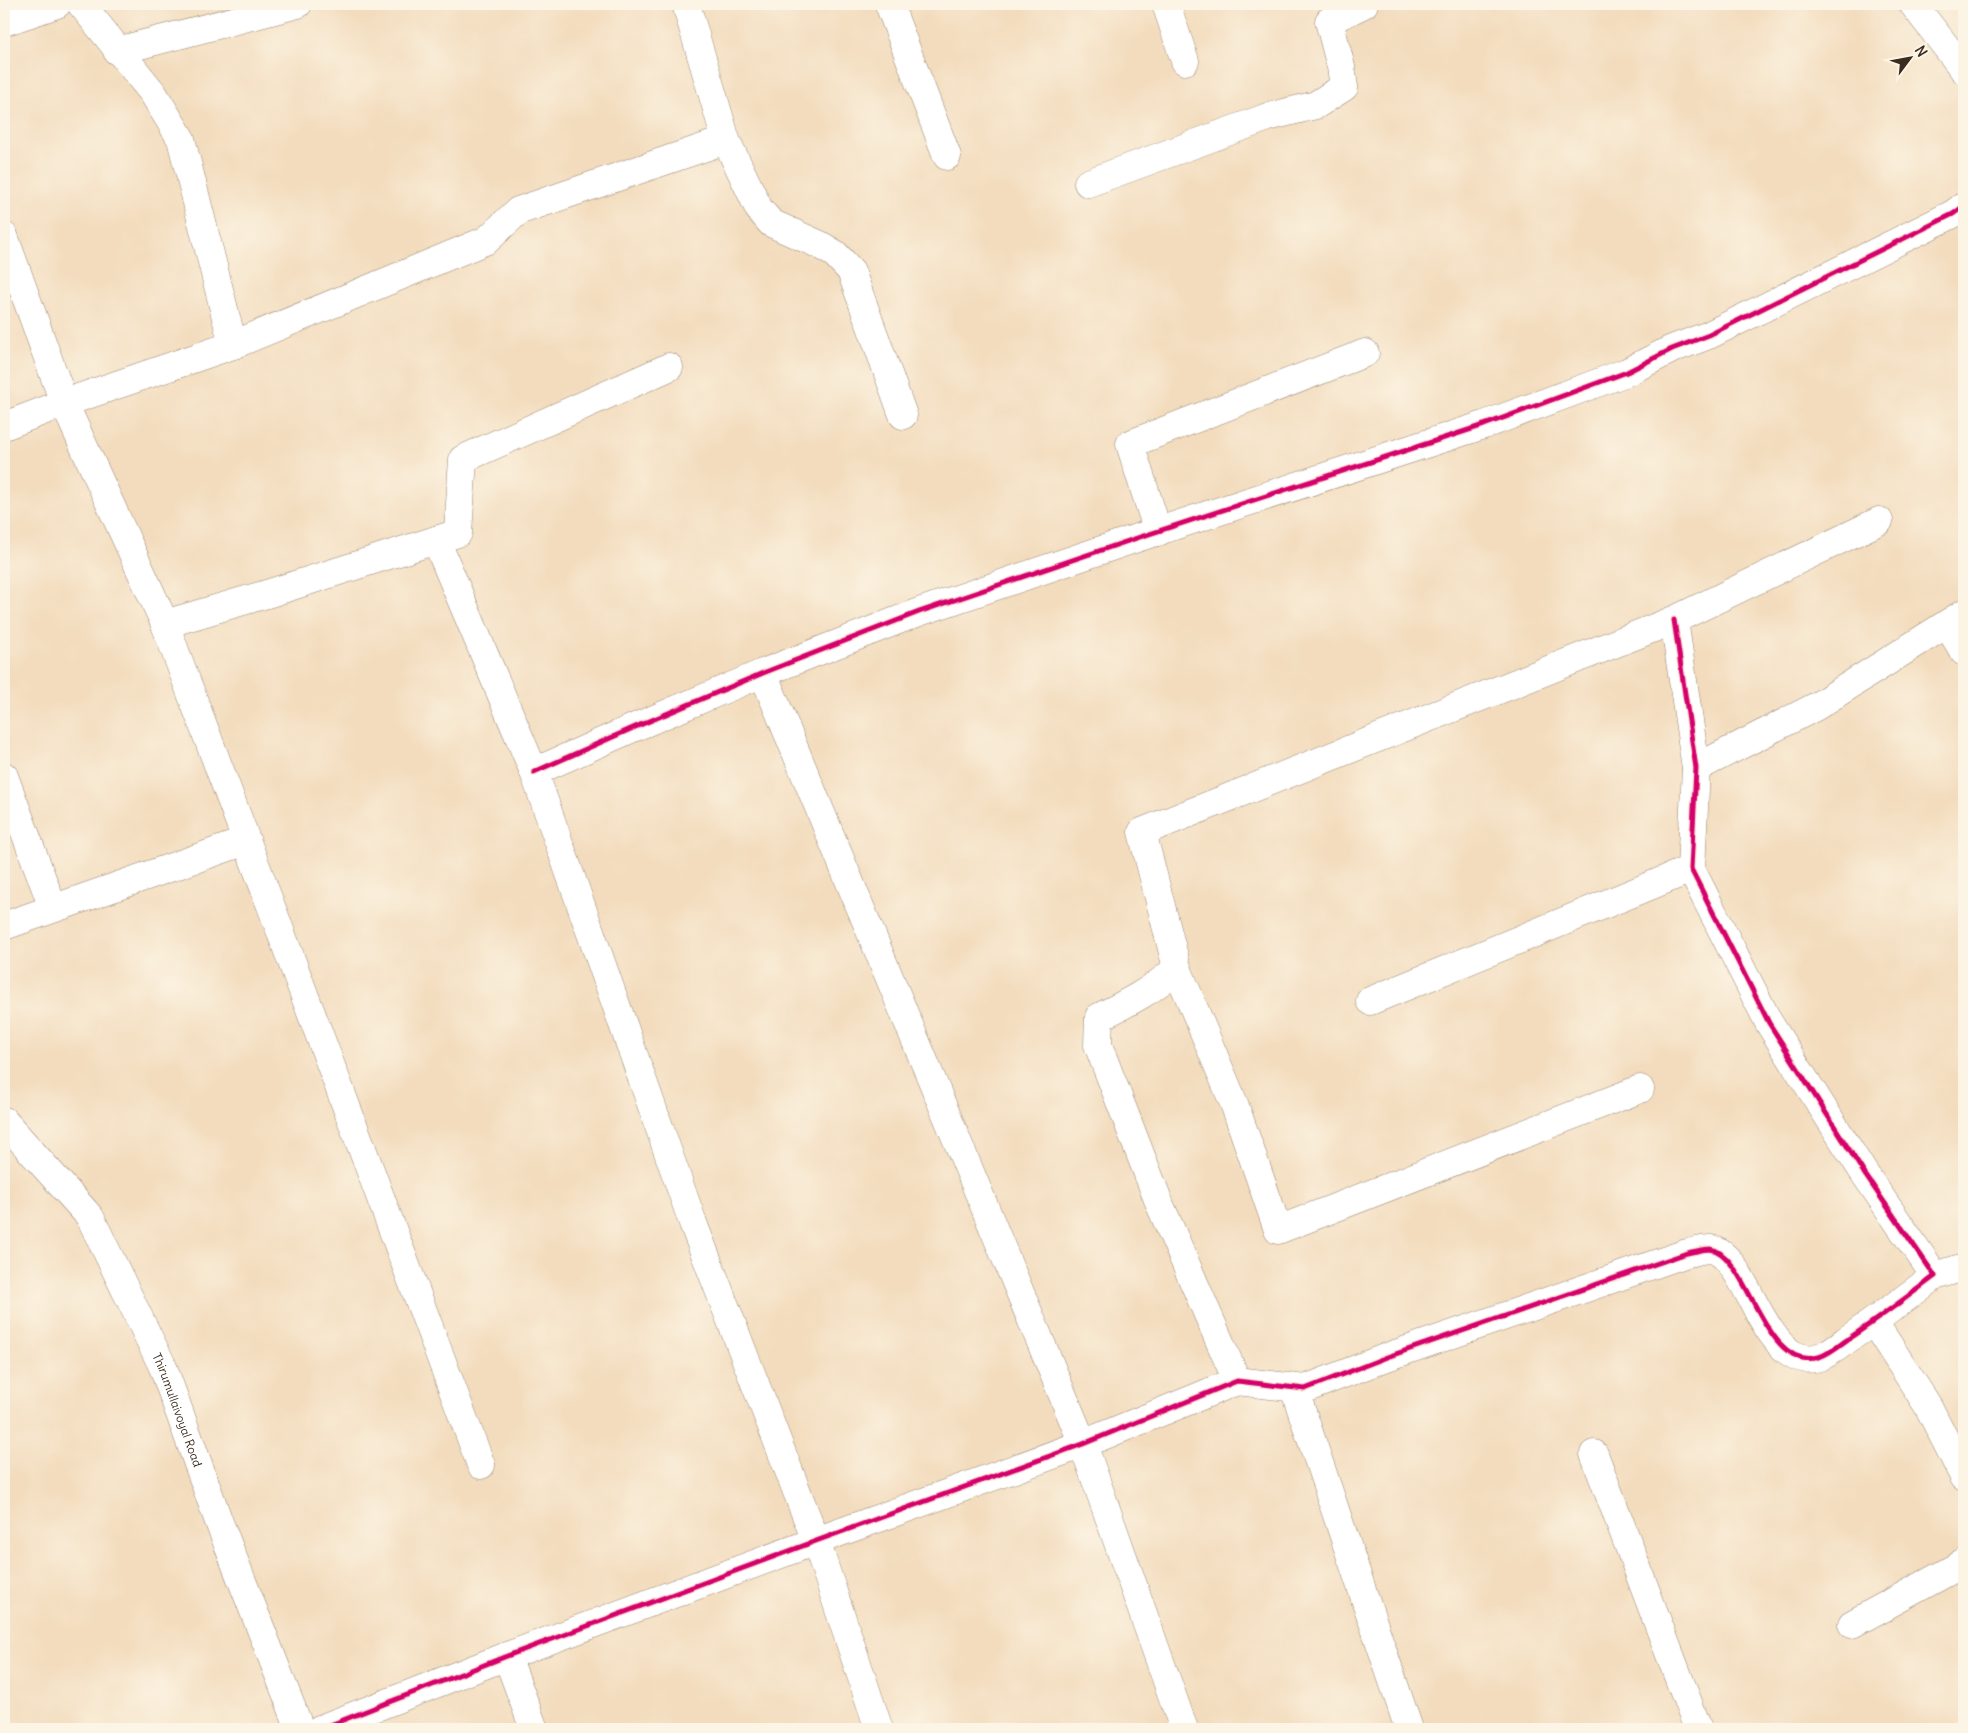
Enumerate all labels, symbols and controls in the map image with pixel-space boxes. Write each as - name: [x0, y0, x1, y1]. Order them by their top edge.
- north arrow: [1886, 32, 1936, 82]
- text: N: [1911, 42, 1931, 60]
- street label: Thirumullaivoyal Road: [150, 1350, 206, 1469]

